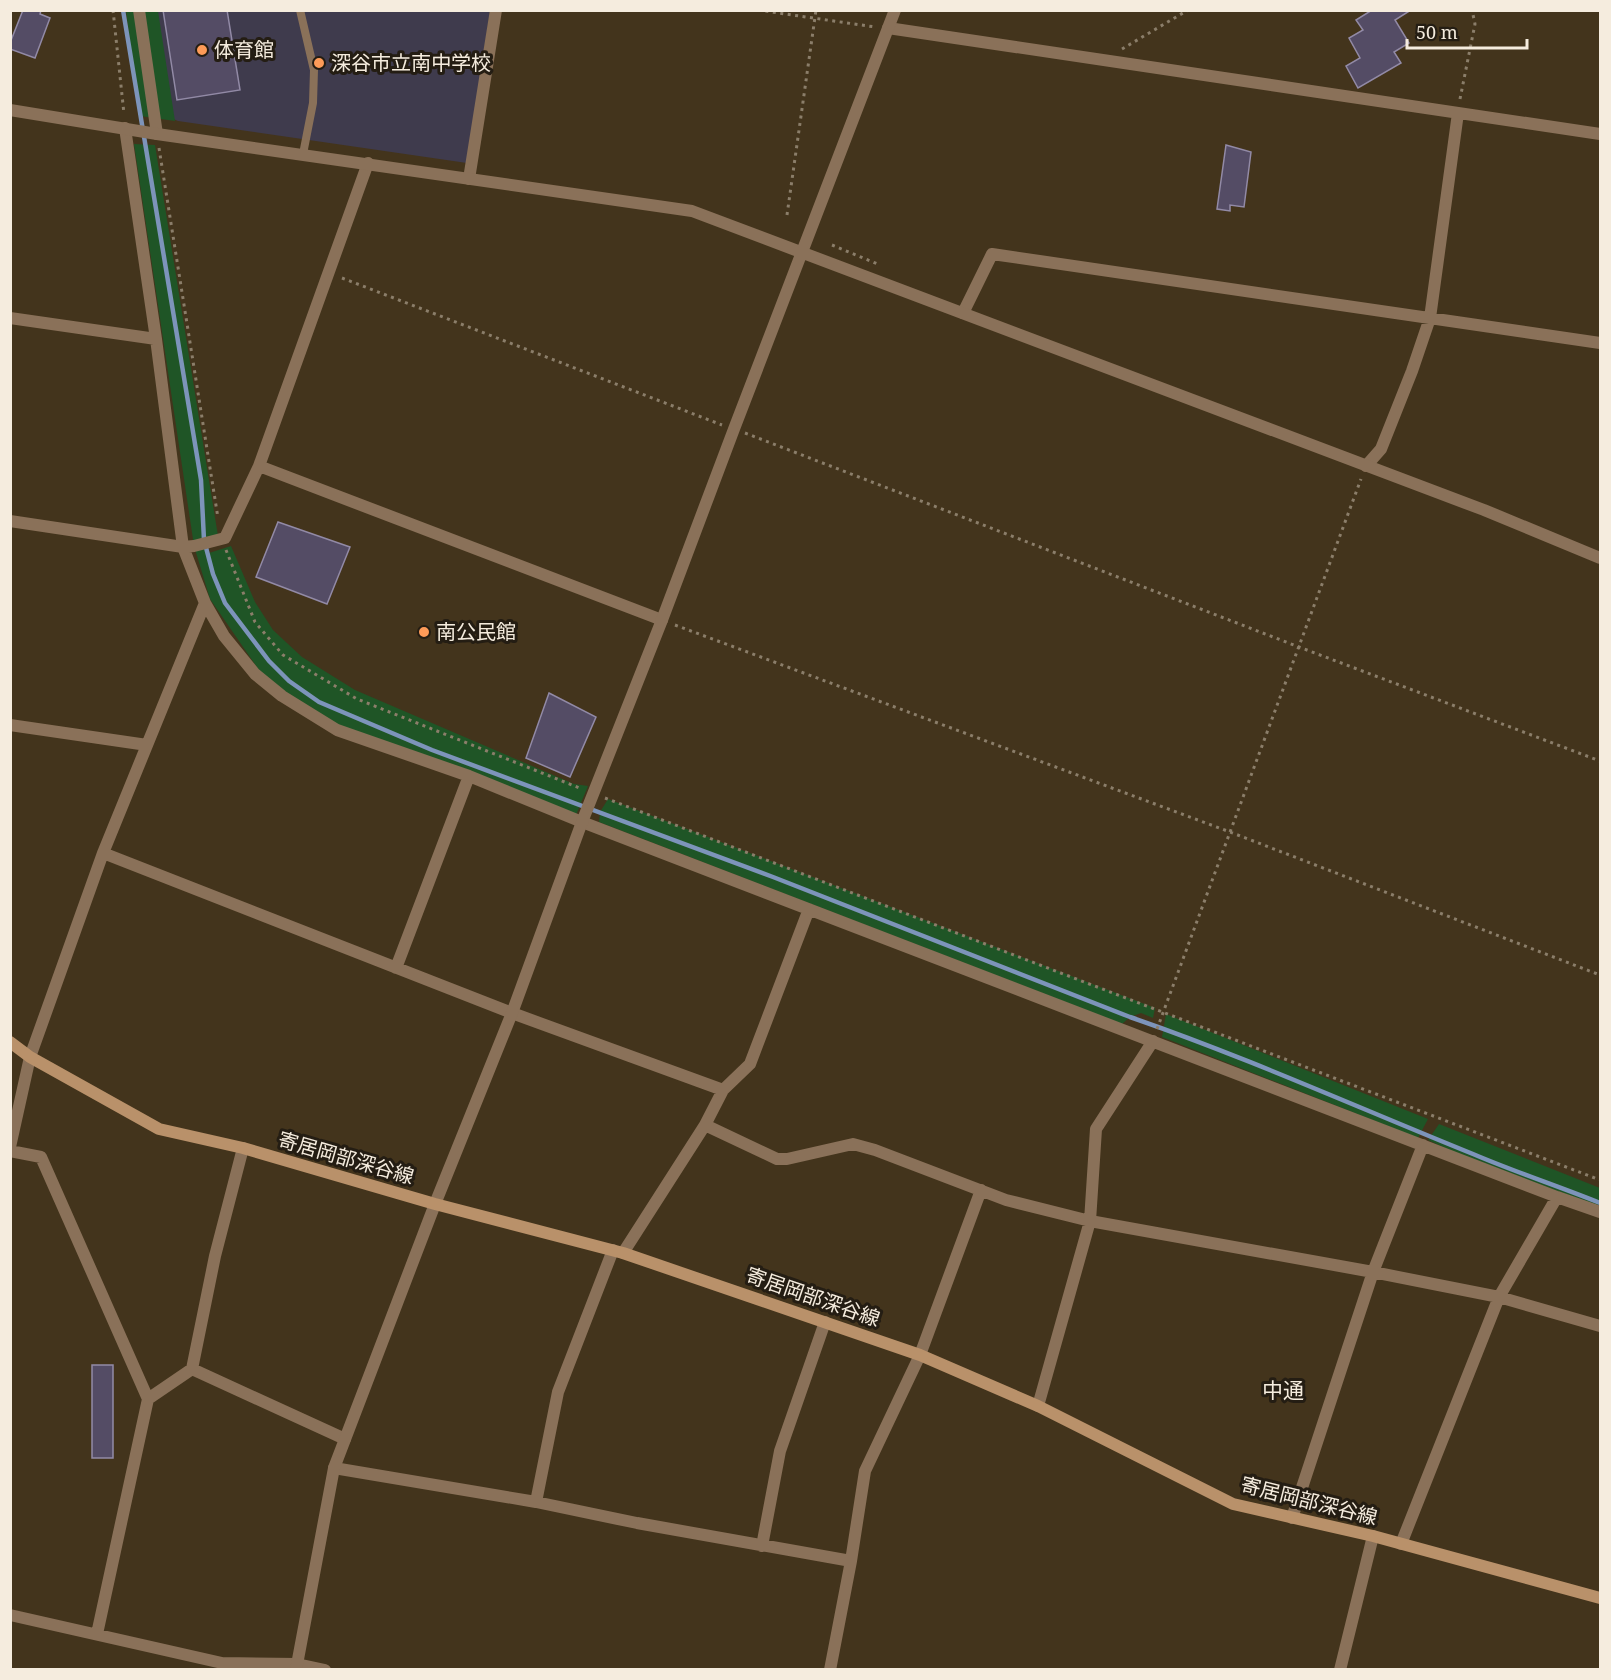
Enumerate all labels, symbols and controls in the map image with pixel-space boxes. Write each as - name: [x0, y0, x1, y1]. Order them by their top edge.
- scale bar: [1407, 12, 1527, 50]
- text: 50 m: [1416, 20, 1458, 44]
- place label: 体育館: [214, 36, 274, 63]
- marker: 体育館: [195, 43, 209, 57]
- place label: 深谷市立南中学校: [331, 49, 491, 76]
- marker: 深谷市立南中学校: [312, 56, 326, 70]
- place label: 南公民館: [436, 618, 516, 645]
- marker: 南公民館: [417, 625, 431, 639]
- street label: 寄居岡部深谷線: [275, 1125, 417, 1190]
- street label: 寄居岡部深谷線: [743, 1261, 884, 1332]
- district label: 中通: [1262, 1376, 1304, 1404]
- street label: 寄居岡部深谷線: [1238, 1470, 1380, 1531]

